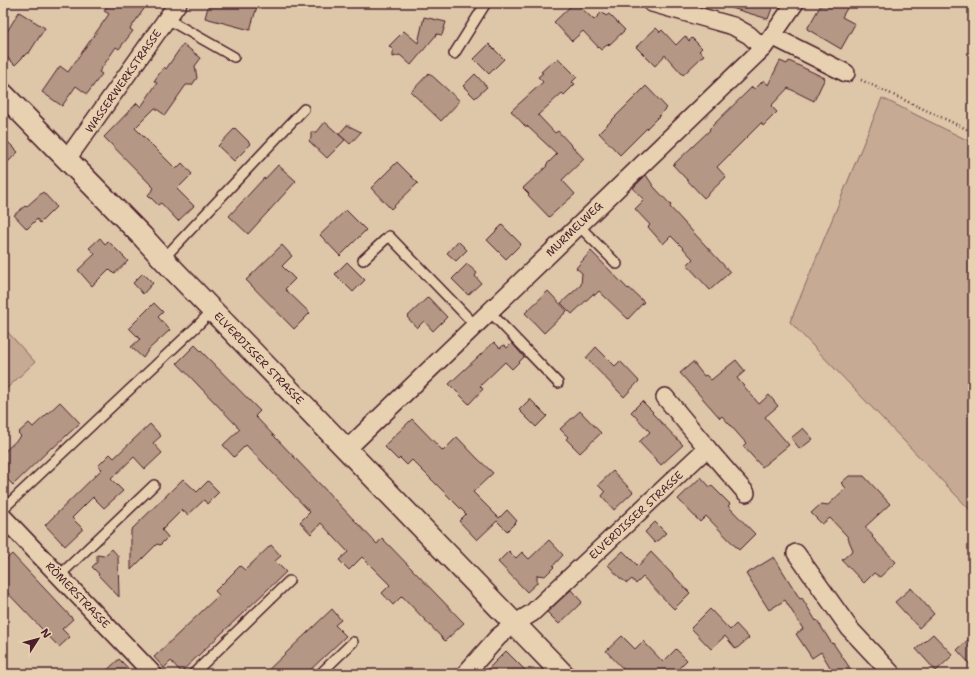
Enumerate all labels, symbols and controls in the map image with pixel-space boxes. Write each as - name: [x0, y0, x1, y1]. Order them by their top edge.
- street label: WASSERWERKSTRASSE: [82, 26, 165, 136]
- street label: MURMELWEG: [543, 198, 606, 260]
- street label: ELVERDISSER STRASSE: [210, 309, 307, 408]
- street label: ELVERDISSER STRASSE: [586, 468, 687, 563]
- street label: RÖMERSTRASSE: [42, 559, 113, 632]
- north arrow: [18, 619, 58, 659]
- text: N: [37, 625, 54, 642]

